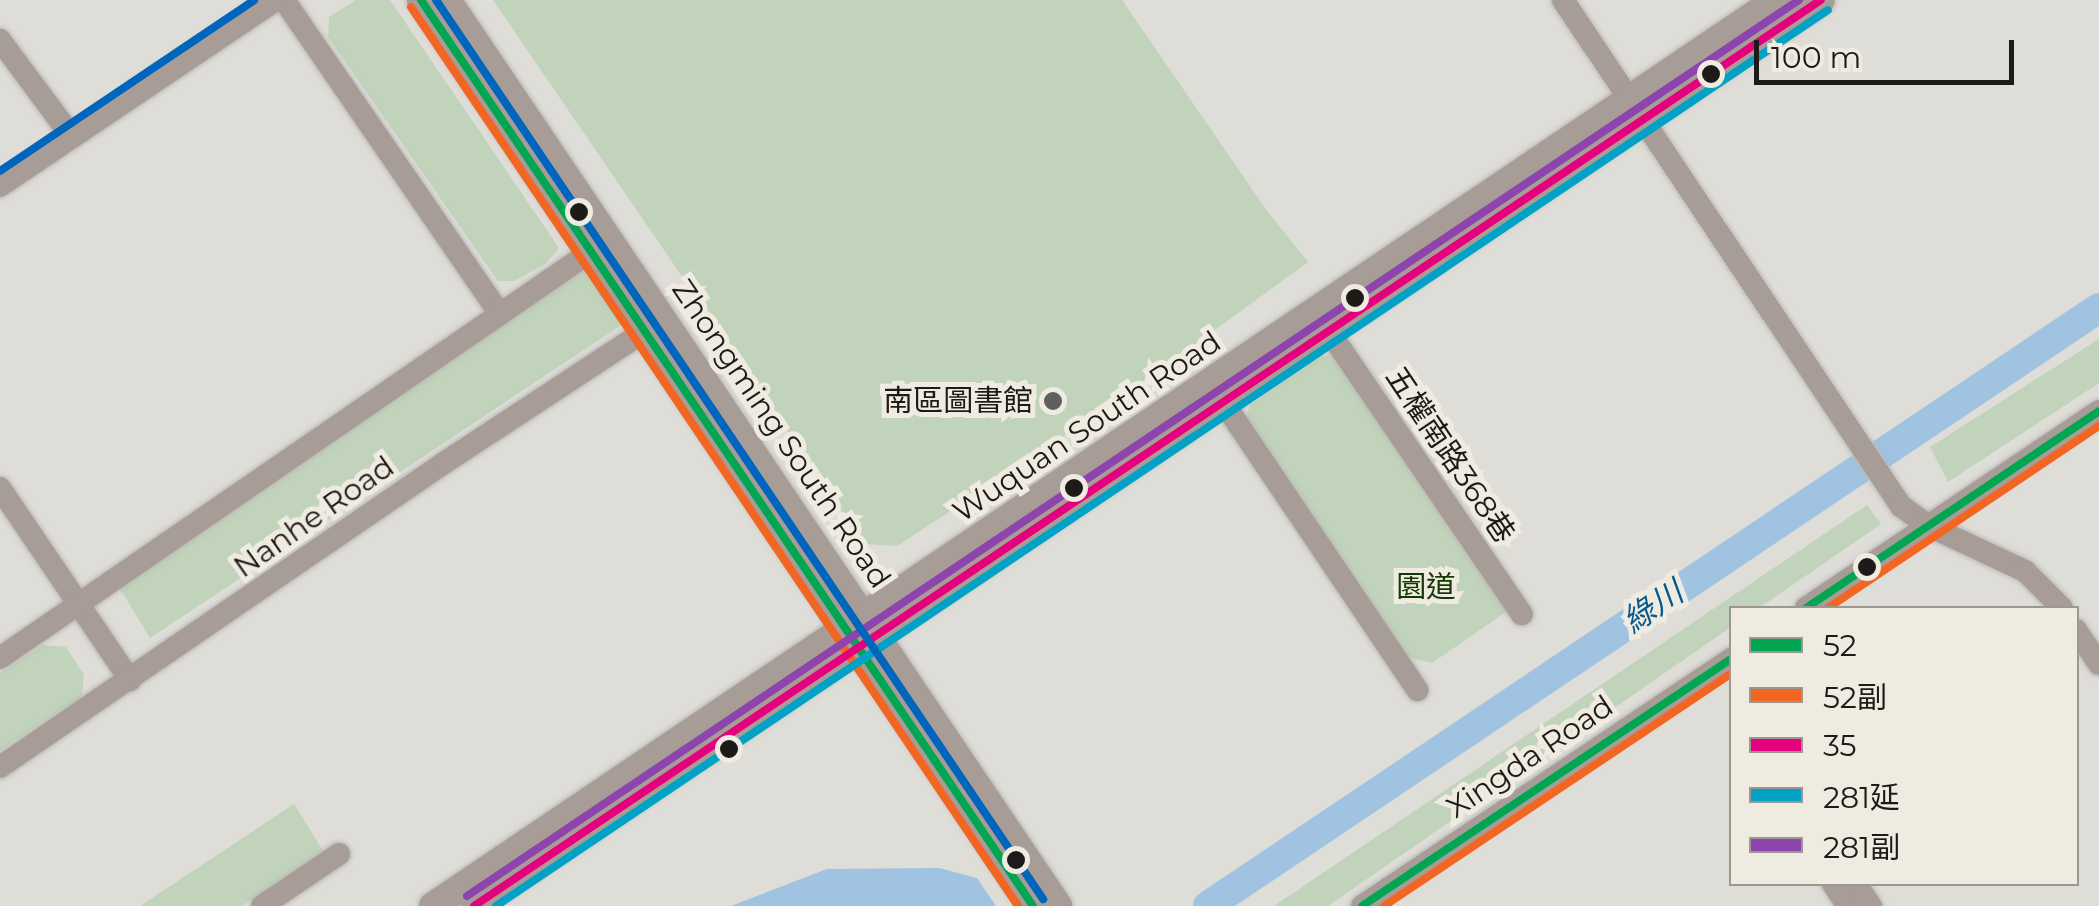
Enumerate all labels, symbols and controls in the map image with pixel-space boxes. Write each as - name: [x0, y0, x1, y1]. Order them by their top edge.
- scale bar: [1759, 20, 2019, 82]
- text: 100 m: [1771, 39, 1861, 76]
- unlabelled marker: [1701, 64, 1721, 84]
- unlabelled marker: [569, 202, 589, 222]
- street label: Zhongming South Road: [664, 273, 898, 595]
- unlabelled marker: [1345, 288, 1365, 308]
- street label: Wuquan South Road: [946, 324, 1228, 530]
- street label: 五權南路368巷: [1378, 360, 1522, 550]
- place label: 南區圖書館: [883, 383, 1033, 419]
- marker: 南區圖書館: [1042, 390, 1064, 412]
- street label: Nanhe Road: [227, 449, 401, 585]
- unlabelled marker: [1064, 478, 1084, 498]
- unlabelled marker: [1857, 557, 1877, 577]
- park label: 園道: [1396, 569, 1456, 605]
- water label: 綠川: [1616, 573, 1690, 641]
- legend: [1729, 606, 2079, 886]
- text: 52: [1823, 627, 1857, 664]
- text: 52副: [1823, 679, 1887, 716]
- street label: Xingda Road: [1440, 688, 1620, 826]
- text: 35: [1823, 727, 1857, 764]
- unlabelled marker: [719, 739, 739, 759]
- text: 281延: [1823, 779, 1900, 816]
- text: 281副: [1823, 829, 1900, 866]
- unlabelled marker: [1006, 850, 1026, 870]

